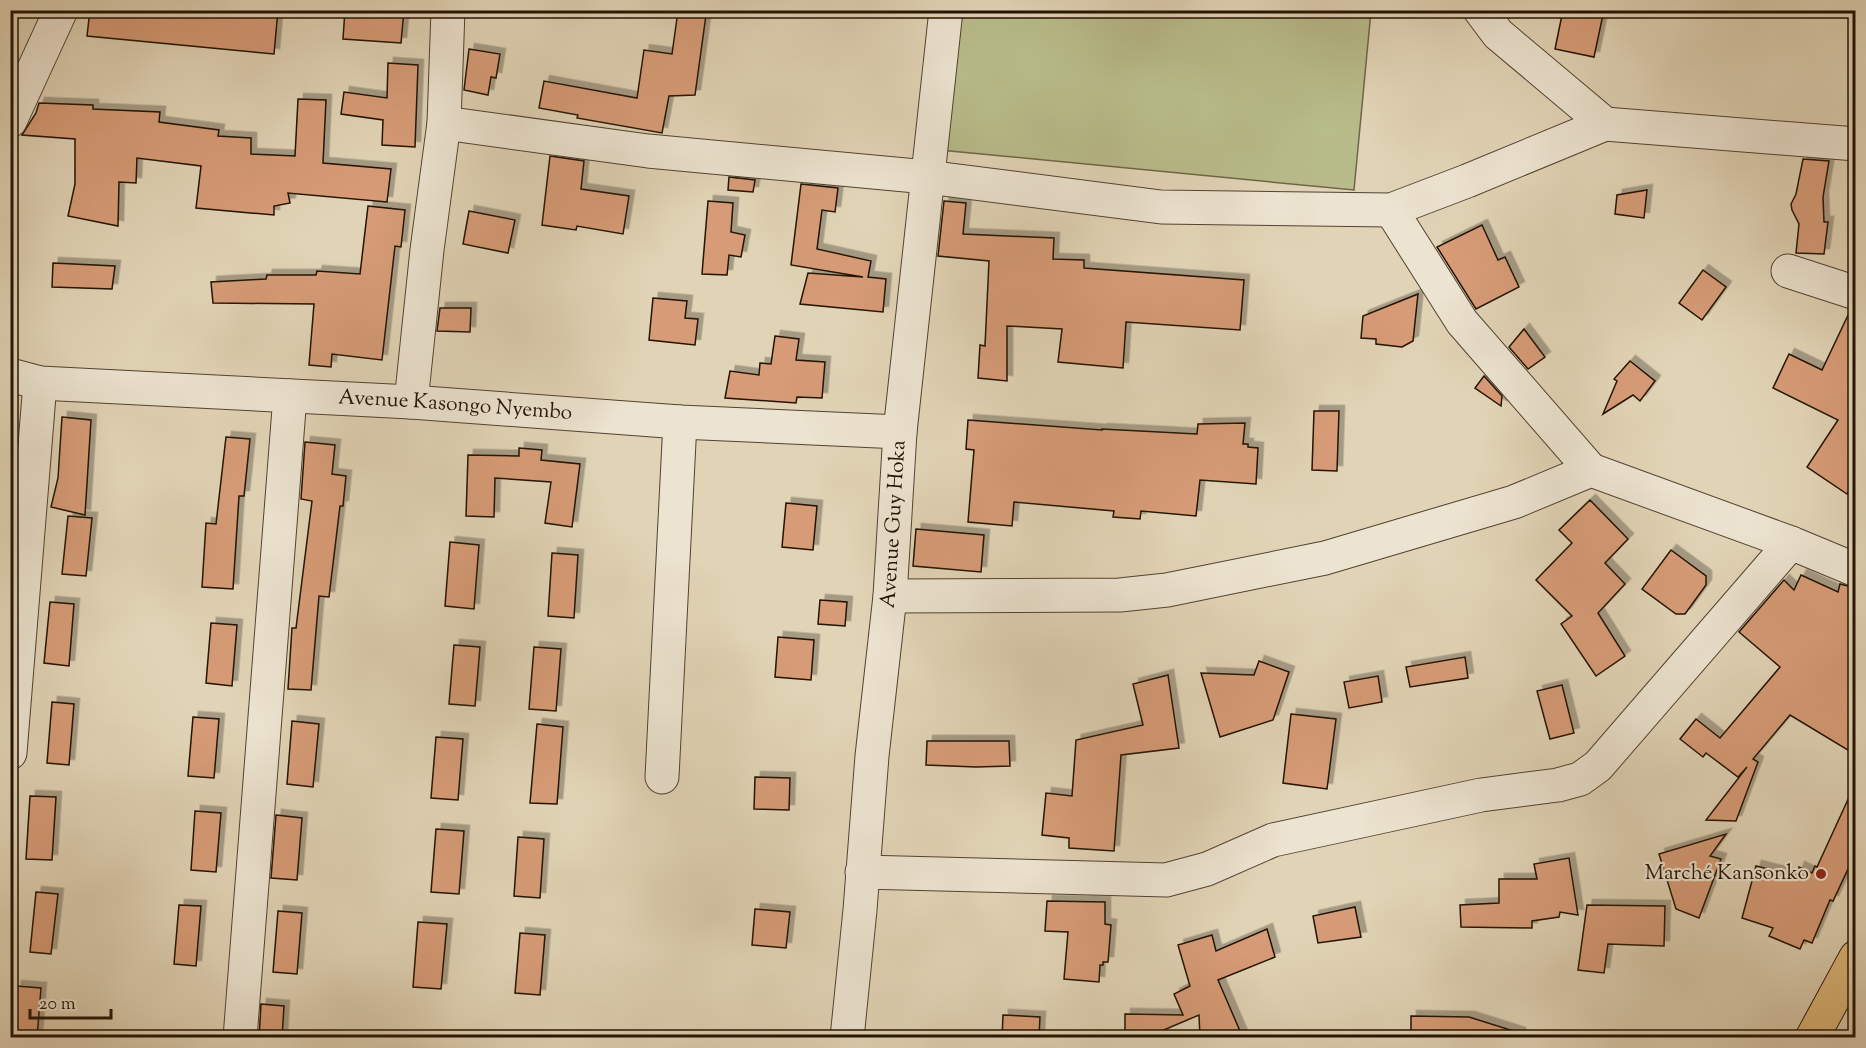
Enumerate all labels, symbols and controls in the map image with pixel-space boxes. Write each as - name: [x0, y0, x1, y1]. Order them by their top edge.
- street label: Avenue Kasongo Nyembo: [338, 383, 573, 429]
- street label: Avenue Guy Hoka: [874, 439, 914, 610]
- place label: Marché Kansonko: [1645, 859, 1809, 889]
- marker: Marché Kansonko: [1814, 867, 1828, 881]
- scale bar: [30, 982, 111, 1020]
- text: 20 m: [39, 992, 76, 1018]

